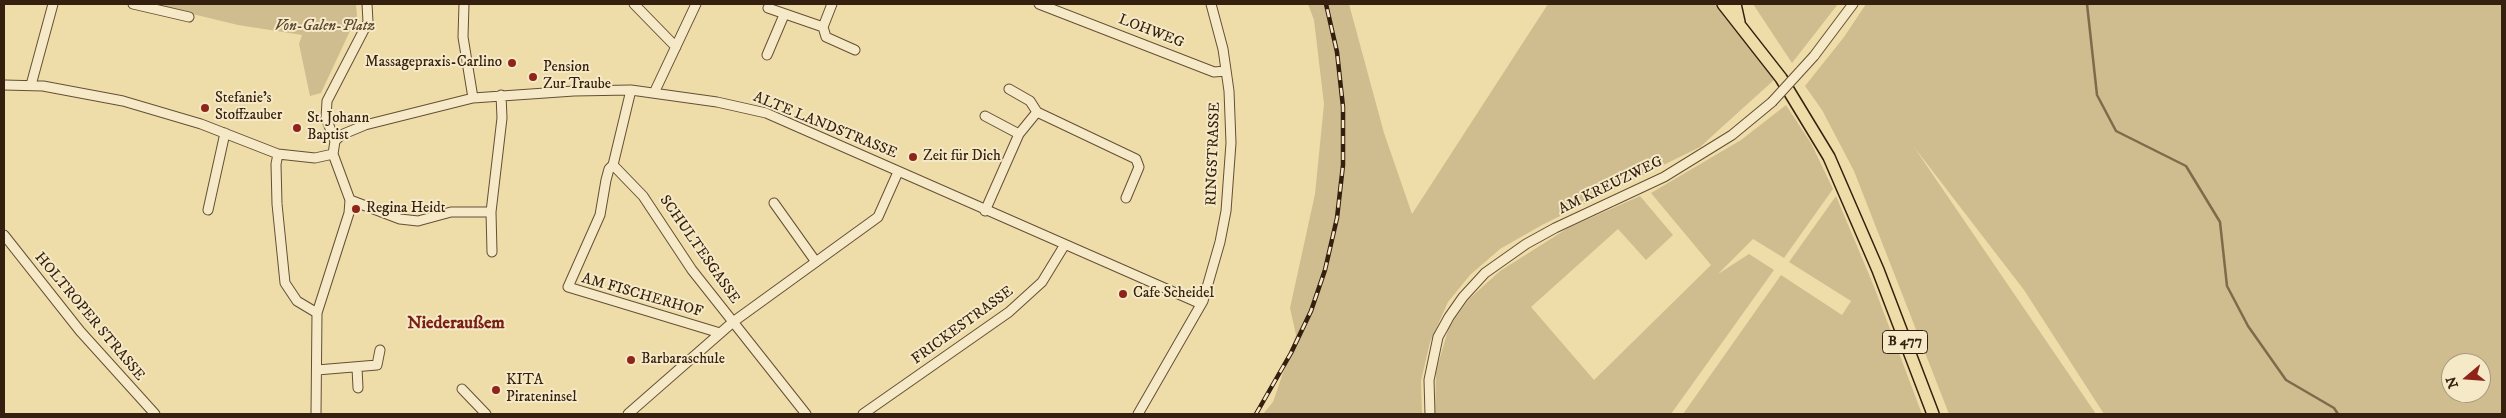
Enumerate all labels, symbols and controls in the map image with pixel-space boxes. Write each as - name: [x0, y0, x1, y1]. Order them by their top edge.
- street label: LOHWEG: [1116, 11, 1186, 53]
- park label: Von-Galen-Platz: [275, 18, 375, 36]
- place label: Massagepraxis-Carlino: [365, 54, 502, 72]
- marker: Massagepraxis-Carlino: [506, 57, 518, 69]
- place label: Pension Zur Traube: [543, 59, 611, 94]
- marker: Pension Zur Traube: [527, 71, 539, 83]
- street label: ALTE LANDSTRASSE: [750, 89, 900, 163]
- place label: Stefanie's Stoffzauber: [215, 90, 282, 125]
- marker: Stefanie's Stoffzauber: [199, 102, 211, 114]
- street label: RINGSTRASSE: [1203, 102, 1225, 206]
- place label: St. Johann Baptist: [307, 110, 369, 145]
- marker: St. Johann Baptist: [291, 122, 303, 134]
- place label: Zeit für Dich: [923, 148, 1001, 166]
- marker: Zeit für Dich: [907, 151, 919, 163]
- street label: AM KREUZWEG: [1556, 153, 1666, 219]
- street label: SCHULTESGASSE: [655, 192, 743, 308]
- place label: Regina Heidt: [366, 200, 445, 218]
- marker: Regina Heidt: [350, 203, 362, 215]
- street label: HOLTROPER STRASSE: [30, 249, 148, 385]
- street label: AM FISCHERHOF: [579, 270, 705, 322]
- street label: FRICKESTRASSE: [909, 283, 1017, 369]
- place label: Cafe Scheidel: [1133, 285, 1214, 303]
- marker: Cafe Scheidel: [1117, 288, 1129, 300]
- district label: Niederaußem: [407, 313, 505, 335]
- road number: B 477: [1882, 331, 1928, 354]
- place label: Barbaraschule: [641, 351, 725, 369]
- north arrow: [2441, 353, 2491, 403]
- marker: Barbaraschule: [625, 354, 637, 366]
- place label: KITA Pirateninsel: [506, 372, 577, 407]
- text: N: [2442, 374, 2463, 391]
- marker: KITA Pirateninsel: [490, 384, 502, 396]

